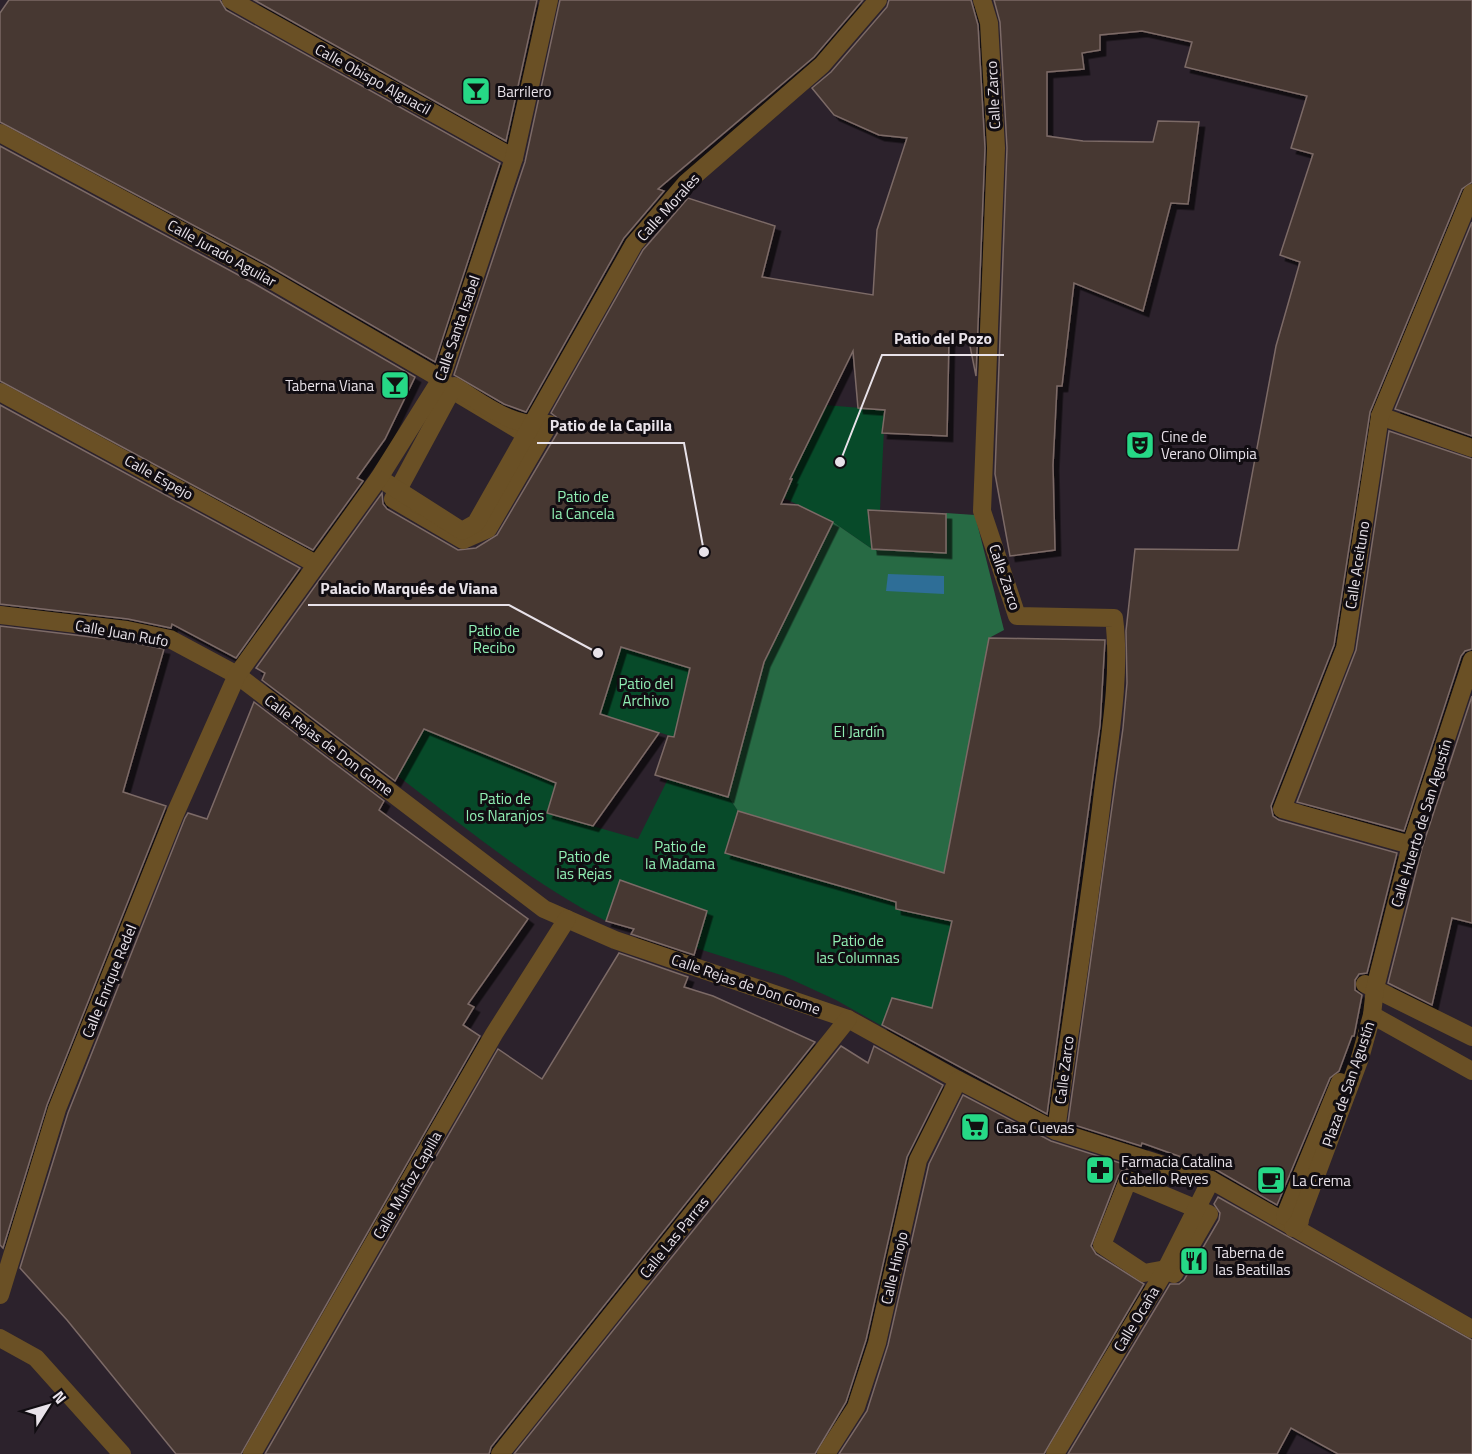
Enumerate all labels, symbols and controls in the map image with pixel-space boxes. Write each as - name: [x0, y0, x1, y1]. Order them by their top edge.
- street label: Calle Obispo Alguacil: [311, 38, 435, 120]
- street label: Calle Zarco: [980, 60, 1006, 130]
- bar icon: Barrilero: [460, 75, 492, 107]
- place label: Barrilero: [497, 80, 552, 103]
- street label: Calle Morales: [631, 168, 705, 246]
- street label: Calle Jurado Aguilar: [163, 213, 281, 293]
- street label: Calle Santa Isabel: [428, 272, 486, 384]
- callout: Patio del Pozo: [882, 321, 1004, 355]
- text: Patio del Pozo: [894, 326, 992, 350]
- bar icon: Taberna Viana: [379, 369, 411, 401]
- place label: Taberna Viana: [285, 374, 374, 397]
- callout: Patio de la Capilla: [537, 409, 684, 443]
- text: Patio de la Capilla: [550, 413, 672, 437]
- place label: Cine de Verano Olimpia: [1161, 425, 1257, 465]
- theatre icon: Cine de Verano Olimpia: [1124, 429, 1156, 461]
- street label: Calle Espejo: [120, 449, 198, 505]
- park label: Patio de la Cancela: [551, 485, 615, 525]
- street label: Calle Aceituno: [1339, 519, 1375, 611]
- street label: Calle Zarco: [983, 541, 1027, 613]
- callout: Palacio Marqués de Viana: [308, 571, 509, 605]
- text: Palacio Marqués de Viana: [320, 576, 498, 600]
- street label: Calle Juan Rufo: [73, 613, 171, 653]
- park label: Patio de Recibo: [468, 619, 520, 659]
- park label: Patio del Archivo: [618, 672, 674, 712]
- street label: Calle Rejas de Don Gome: [260, 689, 398, 801]
- park label: El Jardín: [833, 720, 885, 743]
- street label: Calle Huerto de San Agustín: [1384, 736, 1458, 910]
- park label: Patio de los Naranjos: [466, 787, 544, 827]
- park label: Patio de la Madama: [645, 835, 715, 875]
- park label: Patio de las Rejas: [556, 845, 612, 885]
- street label: Calle Enrique Redel: [76, 921, 142, 1041]
- park label: Patio de las Columnas: [816, 929, 900, 969]
- street label: Calle Rejas de Don Gome: [668, 948, 824, 1020]
- street label: Plaza de San Agustín: [1316, 1018, 1380, 1150]
- street label: Calle Zarco: [1048, 1035, 1080, 1105]
- supermarket icon: Casa Cuevas: [959, 1111, 991, 1143]
- place label: Casa Cuevas: [996, 1116, 1074, 1139]
- street label: Calle Muñoz Capilla: [367, 1126, 448, 1243]
- place label: Farmacia Catalina Cabello Reyes: [1121, 1150, 1233, 1190]
- pharmacy icon: Farmacia Catalina Cabello Reyes: [1084, 1154, 1116, 1186]
- cafe icon: La Crema: [1255, 1164, 1287, 1196]
- place label: La Crema: [1292, 1169, 1351, 1192]
- street label: Calle Las Parras: [634, 1191, 714, 1283]
- street label: Calle Hinojo: [874, 1229, 914, 1307]
- place label: Taberna de las Beatillas: [1215, 1241, 1291, 1281]
- restaurant icon: Taberna de las Beatillas: [1178, 1245, 1210, 1277]
- street label: Calle Ocaña: [1107, 1281, 1165, 1356]
- north arrow: [18, 1376, 78, 1436]
- text: N: [47, 1385, 73, 1409]

